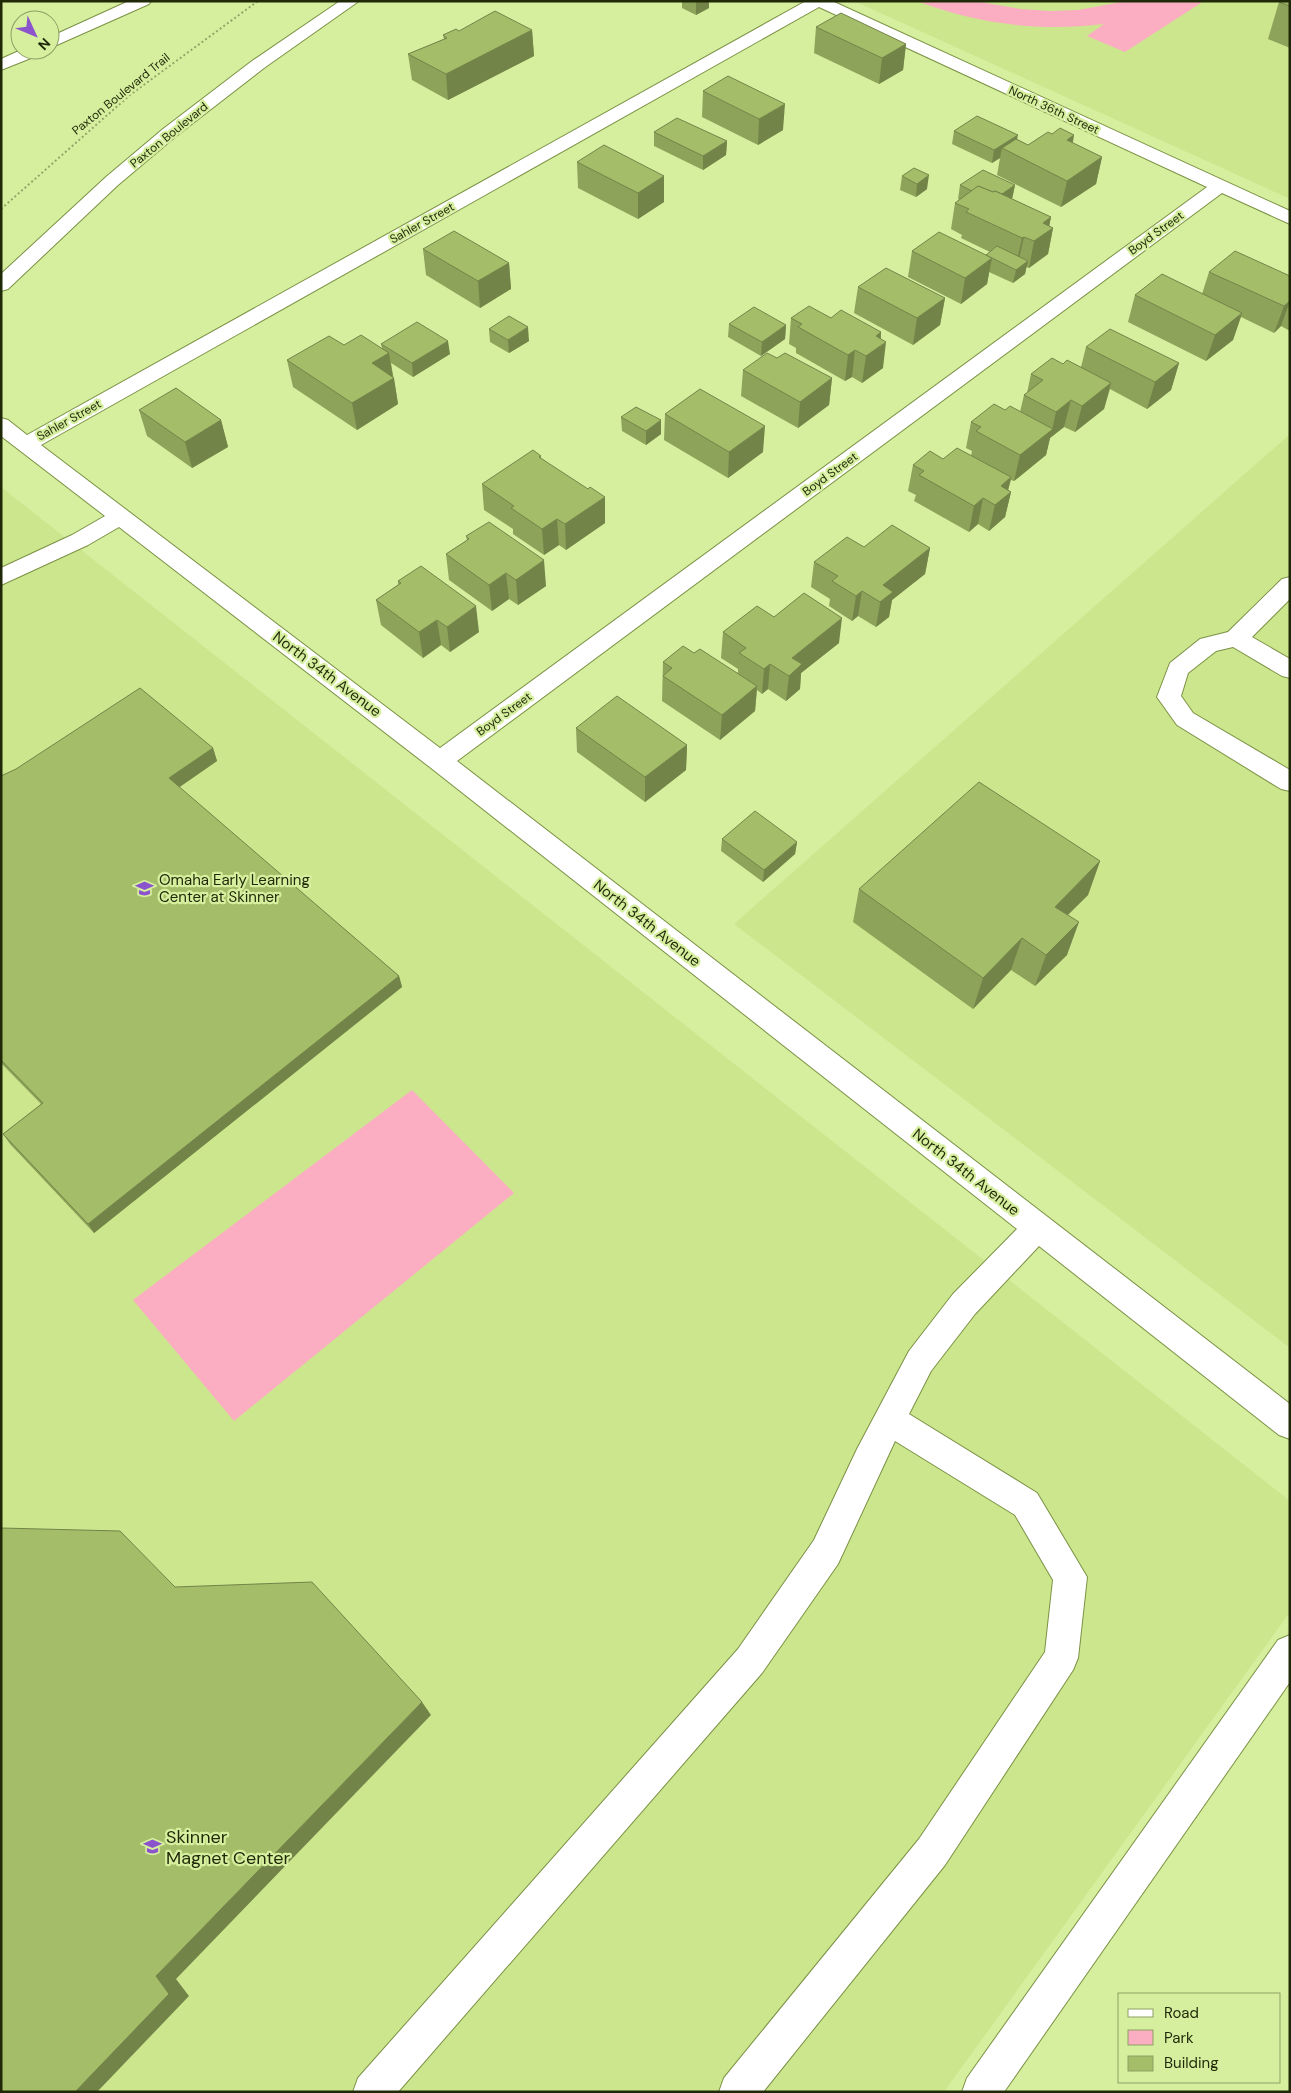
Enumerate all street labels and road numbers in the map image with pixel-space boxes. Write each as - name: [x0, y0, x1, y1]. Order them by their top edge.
- street label: Paxton Boulevard Trail: [69, 50, 173, 138]
- street label: North 36th Street: [1006, 82, 1102, 138]
- street label: Paxton Boulevard: [127, 99, 211, 171]
- street label: Sahler Street: [387, 199, 457, 247]
- street label: Boyd Street: [1125, 207, 1187, 258]
- street label: Sahler Street: [34, 396, 104, 444]
- street label: Boyd Street: [799, 448, 861, 499]
- street label: North 34th Avenue: [269, 627, 385, 721]
- street label: Boyd Street: [473, 688, 535, 739]
- street label: North 34th Avenue: [589, 875, 705, 971]
- street label: North 34th Avenue: [908, 1124, 1024, 1220]

